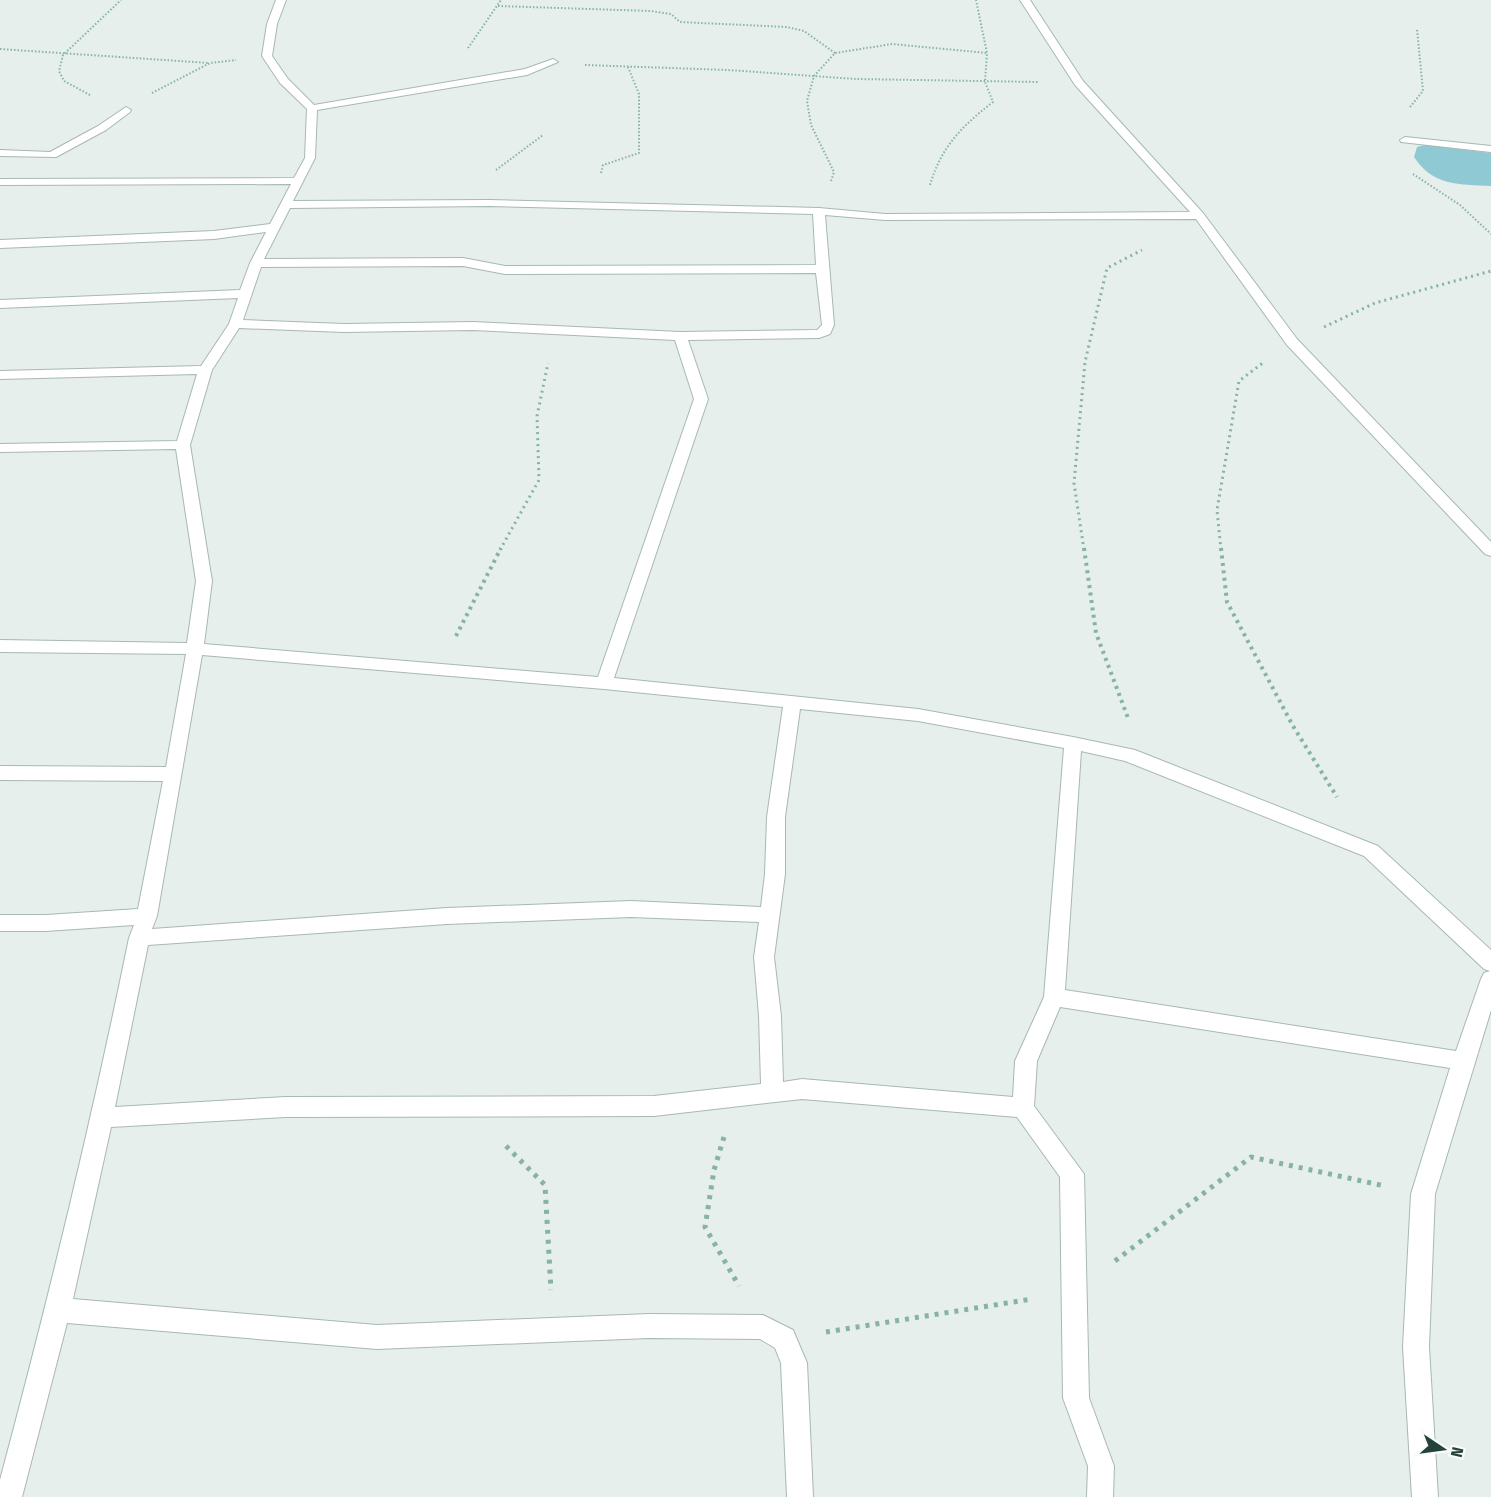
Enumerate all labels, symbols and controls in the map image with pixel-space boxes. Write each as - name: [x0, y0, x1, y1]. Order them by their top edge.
- north arrow: [1413, 1419, 1473, 1479]
- text: N: [1447, 1445, 1467, 1459]

